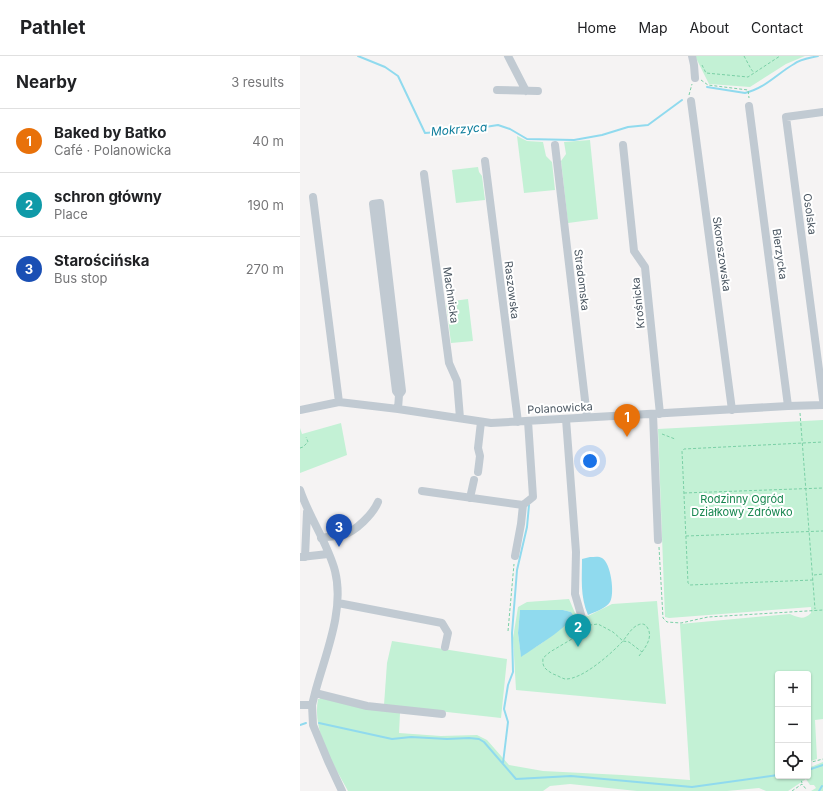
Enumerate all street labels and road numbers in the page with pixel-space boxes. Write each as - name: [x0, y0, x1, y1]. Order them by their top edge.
- street label: Osolska: [800, 192, 820, 236]
- street label: Skoroszowska: [710, 216, 734, 292]
- street label: Bierzycka: [770, 228, 790, 280]
- street label: Stradomska: [571, 248, 593, 312]
- street label: Raszowska: [501, 260, 523, 320]
- street label: Machnicka: [440, 266, 462, 324]
- street label: Krośnicka: [628, 277, 648, 329]
- street label: Polanowicka: [527, 399, 593, 417]

